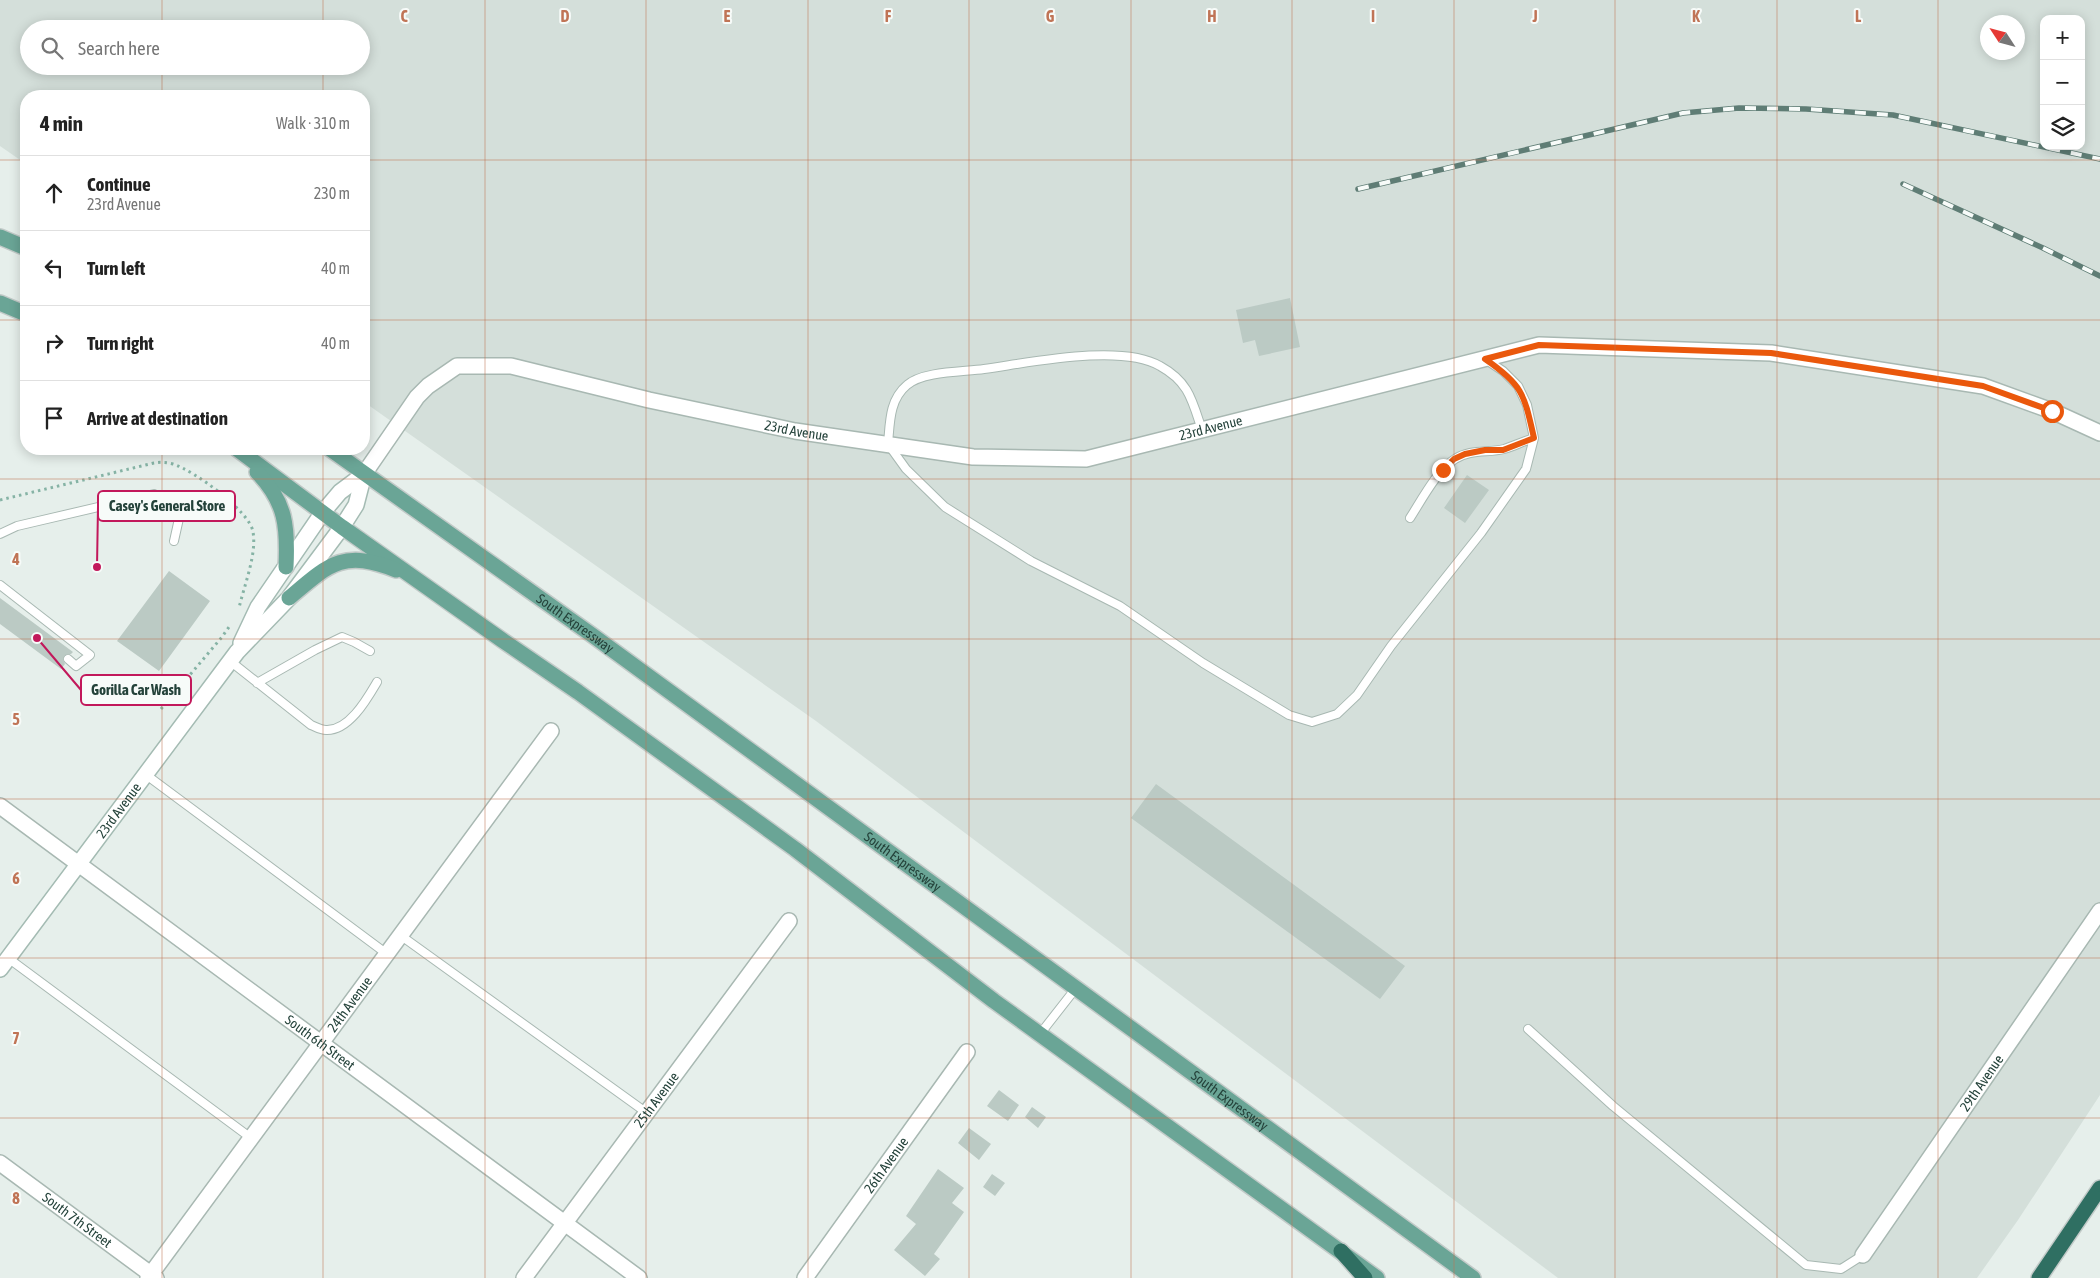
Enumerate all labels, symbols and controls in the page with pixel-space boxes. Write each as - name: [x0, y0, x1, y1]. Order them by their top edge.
- text: C: [400, 7, 408, 25]
- text: D: [561, 7, 570, 25]
- text: E: [724, 7, 731, 25]
- text: F: [885, 7, 892, 25]
- text: G: [1046, 7, 1055, 25]
- text: H: [1207, 7, 1217, 25]
- text: I: [1371, 7, 1375, 25]
- text: J: [1531, 7, 1538, 25]
- text: K: [1692, 7, 1700, 25]
- text: L: [1855, 7, 1862, 25]
- north arrow: [1980, 15, 2025, 60]
- map controls: [2040, 15, 2085, 150]
- button: +: [2040, 15, 2085, 60]
- search box: [20, 20, 370, 75]
- icon: search: [38, 34, 66, 62]
- text: Search here: [78, 37, 160, 59]
- button: −: [2040, 60, 2085, 105]
- button: layers: [2040, 105, 2085, 150]
- text: 4 min: [40, 111, 83, 135]
- text: Walk · 310 m: [276, 114, 350, 132]
- text: Continue: [87, 173, 151, 195]
- icon: ahead: [40, 179, 68, 207]
- text: 230 m: [314, 184, 350, 202]
- text: 23rd Avenue: [87, 195, 161, 213]
- icon: left: [40, 254, 68, 282]
- text: Turn left: [87, 257, 145, 279]
- text: 40 m: [321, 259, 350, 277]
- icon: right: [40, 329, 68, 357]
- text: Turn right: [87, 332, 154, 354]
- text: 40 m: [321, 334, 350, 352]
- route start: [2041, 400, 2064, 423]
- icon: arrive: [40, 404, 68, 432]
- text: Arrive at destination: [87, 407, 228, 429]
- street label: 23rd Avenue: [1177, 412, 1244, 443]
- street label: 23rd Avenue: [763, 417, 830, 444]
- route end: [1432, 459, 1455, 482]
- callout: Casey's General Store: [98, 491, 235, 521]
- text: Casey's General Store: [109, 497, 225, 514]
- text: 4: [11, 550, 20, 568]
- street label: South Expressway: [534, 590, 617, 657]
- callout: Gorilla Car Wash: [81, 675, 191, 705]
- text: Gorilla Car Wash: [91, 681, 181, 698]
- text: 5: [12, 710, 20, 728]
- street label: 23rd Avenue: [93, 780, 144, 841]
- street label: South Expressway: [861, 828, 944, 895]
- text: 6: [12, 869, 20, 887]
- street label: 24th Avenue: [324, 973, 375, 1035]
- street label: South 6th Street: [282, 1012, 358, 1073]
- text: 7: [12, 1029, 20, 1047]
- street label: 29th Avenue: [1957, 1052, 2007, 1114]
- street label: South Expressway: [1188, 1067, 1272, 1134]
- street label: 25th Avenue: [631, 1069, 682, 1131]
- street label: 26th Avenue: [861, 1134, 911, 1196]
- text: 8: [12, 1189, 20, 1207]
- street label: South 7th Street: [39, 1189, 115, 1251]

